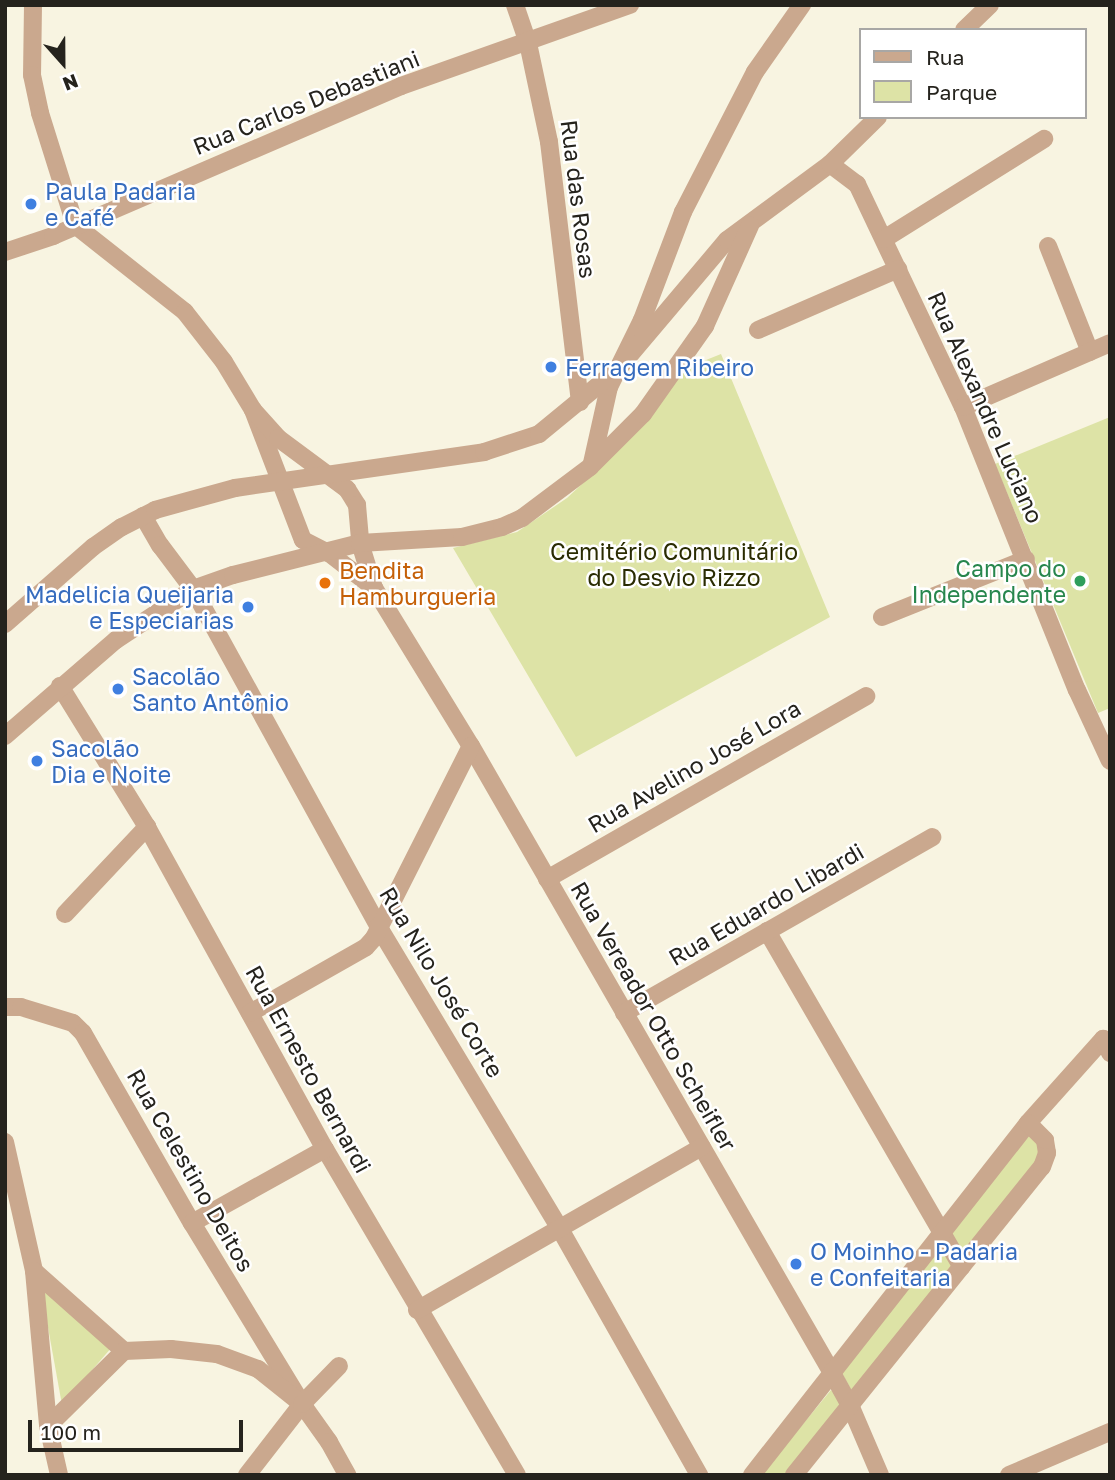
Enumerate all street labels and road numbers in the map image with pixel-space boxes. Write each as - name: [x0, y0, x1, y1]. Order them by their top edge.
- street label: Rua Carlos Debastiani: [189, 44, 423, 160]
- street label: Rua das Rosas: [556, 118, 602, 280]
- street label: Rua Alexandre Luciano: [922, 287, 1050, 527]
- street label: Rua Avelino José Lora: [583, 694, 805, 838]
- street label: Rua Eduardo Libardi: [664, 837, 868, 971]
- street label: Rua Vereador Otto Scheifler: [565, 876, 743, 1156]
- street label: Rua Nilo José Corte: [374, 882, 510, 1082]
- street label: Rua Ernesto Bernardi: [240, 960, 378, 1178]
- street label: Rua Celestino Deitos: [122, 1064, 260, 1276]

